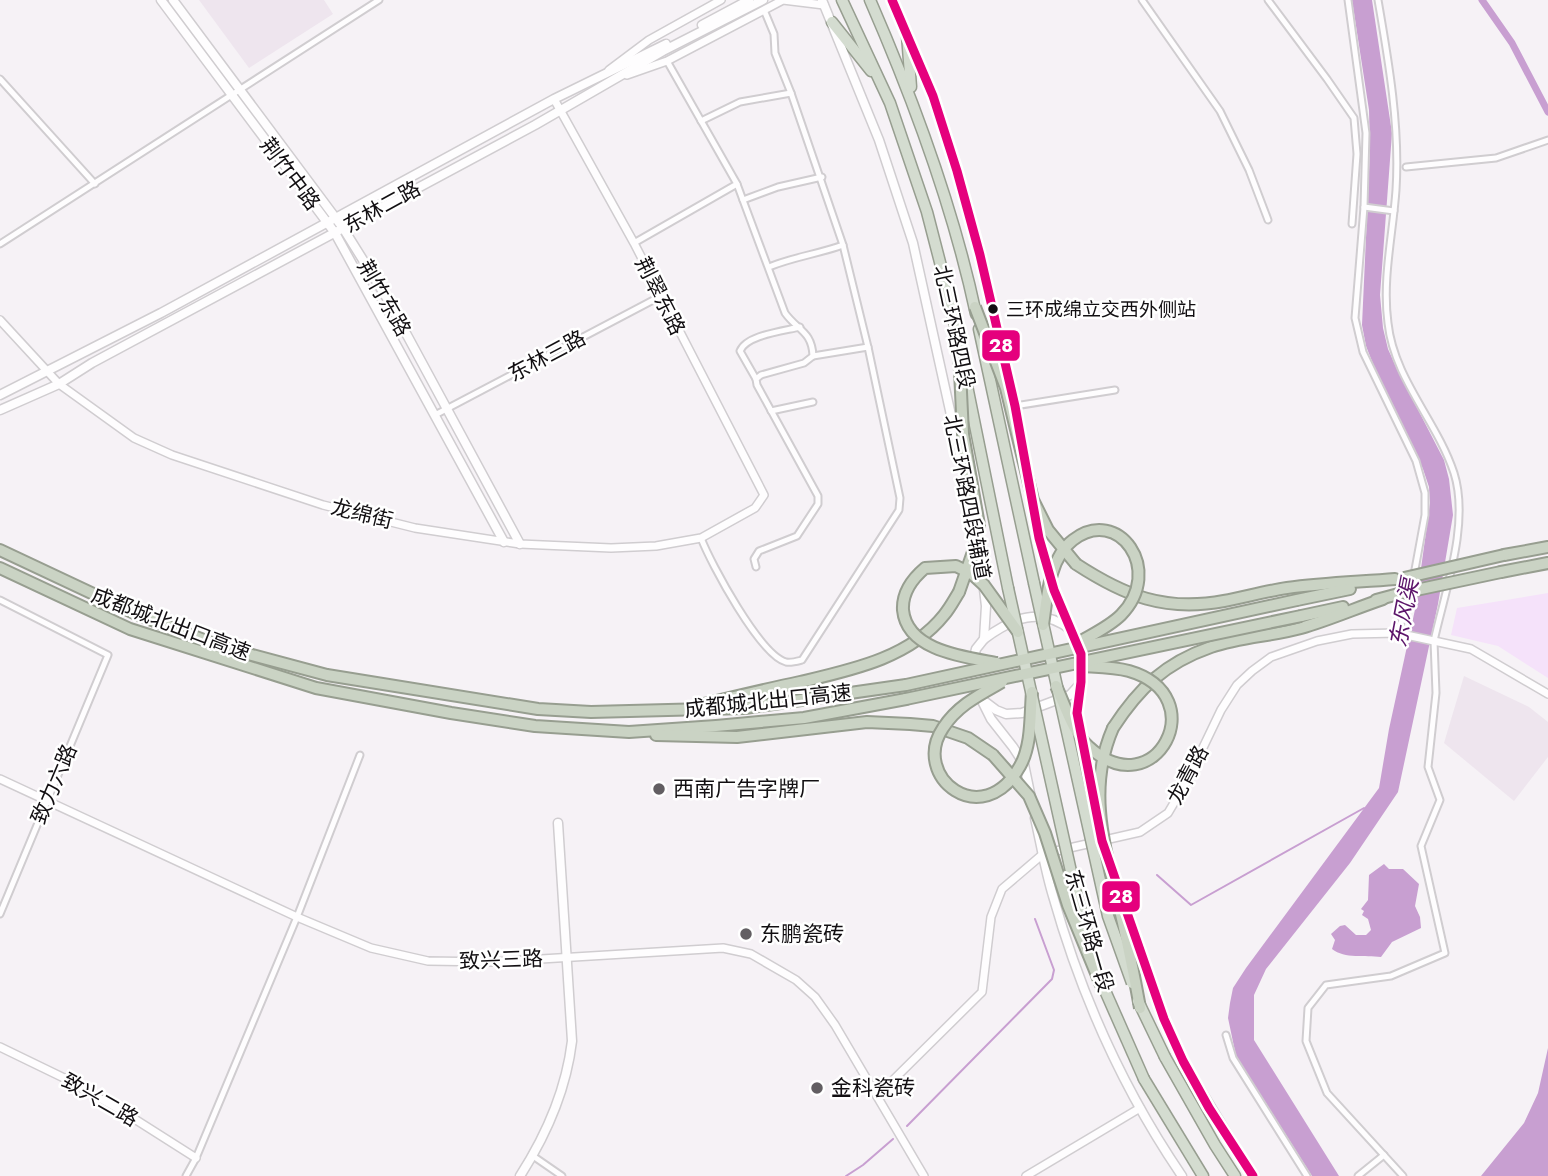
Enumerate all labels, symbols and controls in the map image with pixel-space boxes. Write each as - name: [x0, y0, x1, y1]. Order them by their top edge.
- street label: 荆竹中路: [253, 131, 327, 217]
- street label: 东林二路: [338, 174, 426, 240]
- street label: 荆翠东路: [628, 252, 692, 340]
- street label: 荆竹东路: [350, 254, 418, 342]
- street label: 北三环路四段: [926, 262, 982, 392]
- place label: 三环成绵立交西外侧站: [1006, 296, 1196, 323]
- marker: 三环成绵立交西外侧站: [986, 302, 1000, 316]
- street label: 东林三路: [503, 323, 591, 389]
- line badge: 28: [981, 329, 1021, 362]
- text: 28: [989, 332, 1013, 359]
- street label: 北三环路四段辅道: [936, 412, 998, 582]
- street label: 龙绵街: [328, 492, 396, 536]
- water label: 东风渠: [1381, 573, 1428, 650]
- street label: 成都城北出口高速: [87, 580, 255, 668]
- street label: 成都城北出口高速: [683, 677, 853, 725]
- street label: 致力六路: [24, 739, 84, 829]
- street label: 龙青路: [1160, 740, 1216, 810]
- place label: 西南广告字牌厂: [673, 774, 820, 804]
- marker: 西南广告字牌厂: [651, 781, 667, 797]
- street label: 东三环路一段: [1057, 866, 1121, 996]
- line badge: 28: [1101, 880, 1141, 913]
- text: 28: [1109, 883, 1133, 910]
- place label: 东鹏瓷砖: [760, 919, 844, 949]
- marker: 东鹏瓷砖: [738, 926, 754, 942]
- street label: 致兴三路: [459, 944, 543, 976]
- street label: 致兴二路: [56, 1066, 144, 1134]
- place label: 金科瓷砖: [831, 1073, 915, 1103]
- marker: 金科瓷砖: [809, 1080, 825, 1096]

